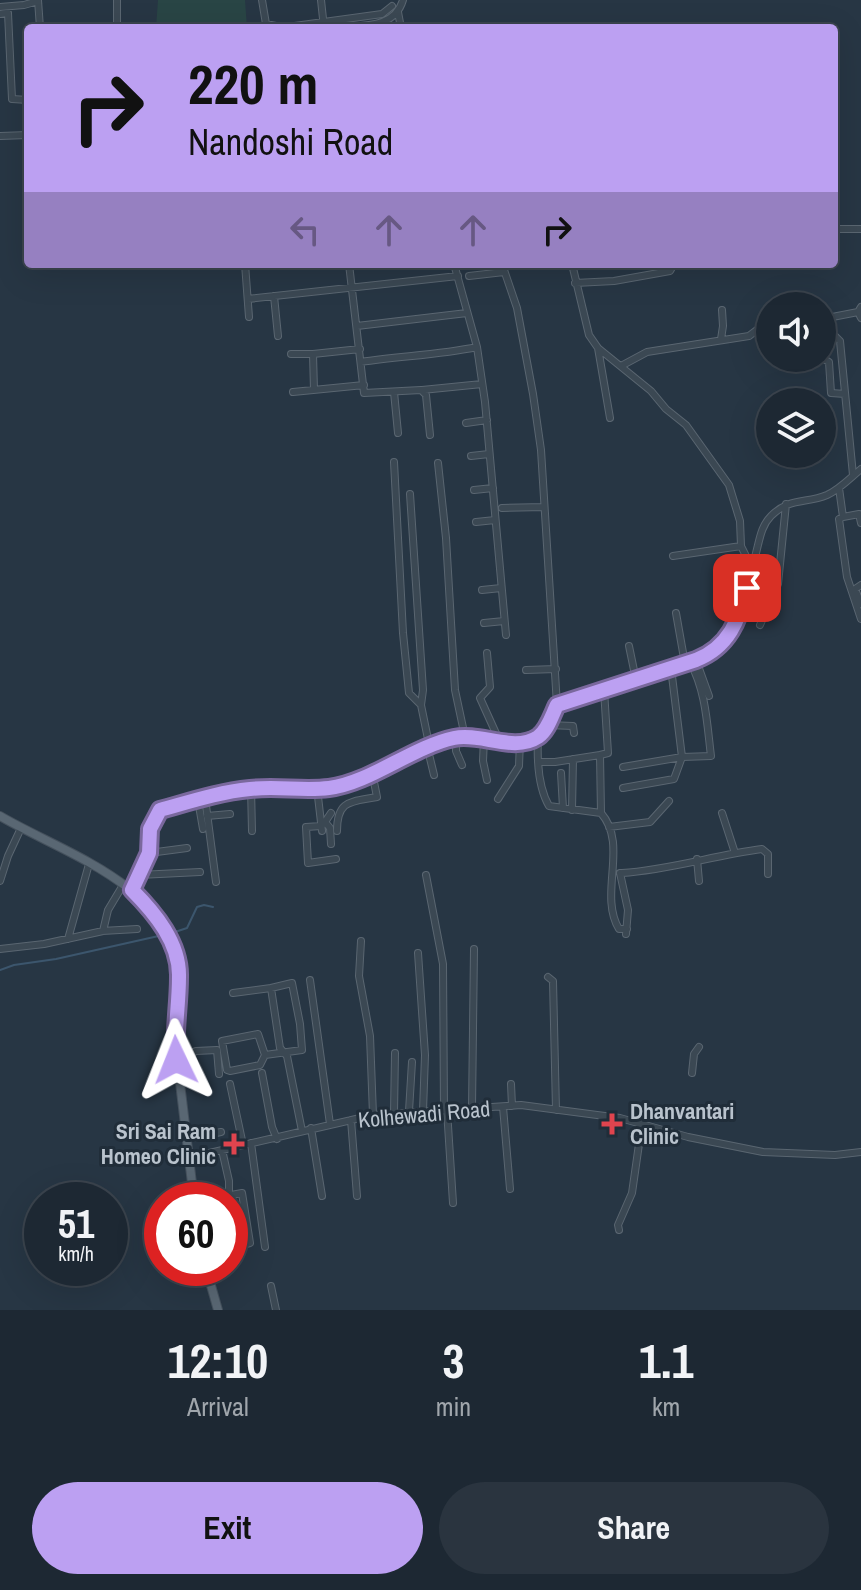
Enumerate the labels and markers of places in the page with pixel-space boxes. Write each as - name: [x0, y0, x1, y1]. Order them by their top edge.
- pin: [713, 554, 781, 622]
- place label: Dhanvantari Clinic: [630, 1096, 734, 1151]
- marker: Dhanvantari Clinic: [601, 1113, 623, 1135]
- place label: Sri Sai Ram Homeo Clinic: [101, 1116, 216, 1171]
- marker: Sri Sai Ram Homeo Clinic: [223, 1133, 245, 1155]

